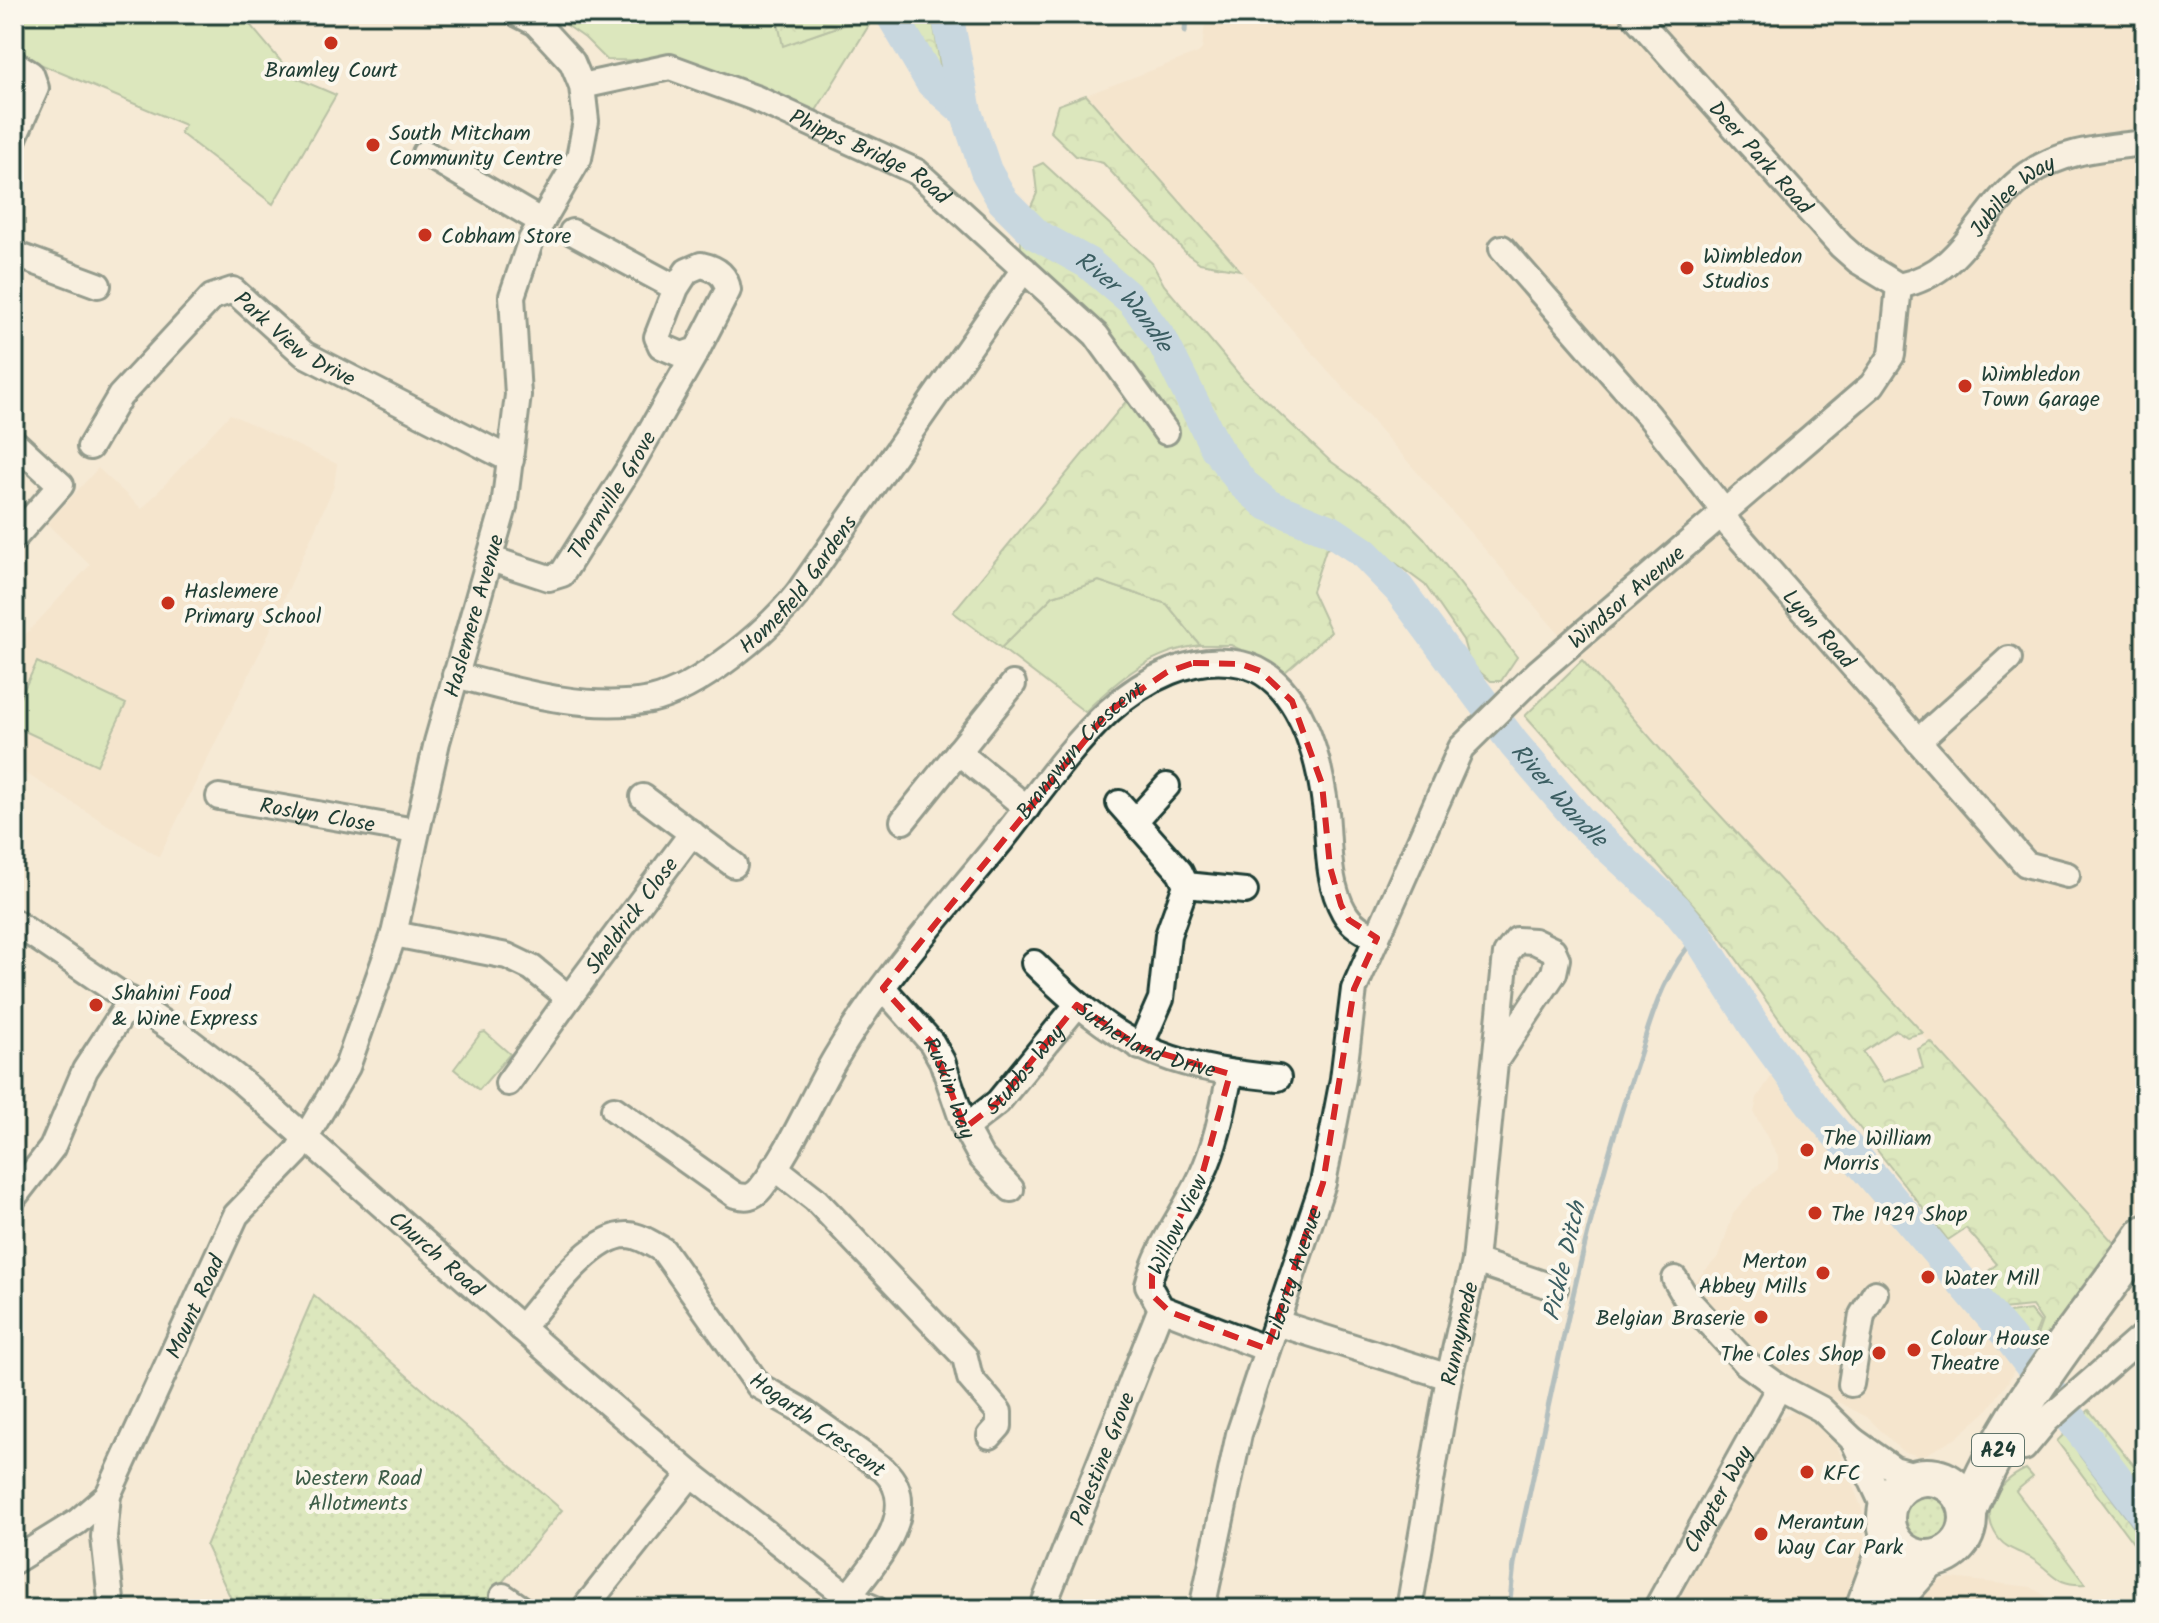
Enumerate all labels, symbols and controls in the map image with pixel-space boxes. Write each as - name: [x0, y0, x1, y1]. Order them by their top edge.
- marker: Bramley Court: [322, 34, 340, 52]
- place label: Bramley Court: [264, 54, 398, 89]
- street label: Deer Park Road: [1699, 94, 1821, 224]
- street label: Phipps Bridge Road: [783, 101, 958, 215]
- place label: South Mitcham Community Centre: [389, 117, 563, 177]
- marker: South Mitcham Community Centre: [364, 136, 382, 154]
- street label: Jubilee Way: [1962, 147, 2062, 246]
- place label: Cobham Store: [441, 220, 572, 255]
- marker: Cobham Store: [416, 226, 434, 244]
- place label: Wimbledon Studios: [1703, 240, 1802, 300]
- water label: River Wandle: [1068, 242, 1184, 361]
- marker: Wimbledon Studios: [1678, 259, 1696, 277]
- street label: Park View Drive: [225, 284, 361, 398]
- place label: Wimbledon Town Garage: [1981, 358, 2100, 418]
- marker: Wimbledon Town Garage: [1956, 377, 1974, 395]
- street label: Thornville Grove: [560, 425, 667, 568]
- street label: Homefield Gardens: [732, 508, 868, 664]
- street label: Haslemere Avenue: [436, 531, 515, 702]
- street label: Windsor Avenue: [1561, 538, 1694, 659]
- place label: Haslemere Primary School: [184, 575, 322, 635]
- street label: Lyon Road: [1773, 582, 1863, 679]
- marker: Haslemere Primary School: [159, 594, 177, 612]
- street label: Brangwyn Crescent: [1008, 673, 1153, 828]
- water label: River Wandle: [1500, 735, 1617, 859]
- street label: Roslyn Close: [257, 789, 377, 844]
- street label: Sheldrick Close: [577, 850, 689, 983]
- place label: Shahini Food & Wine Express: [112, 977, 259, 1037]
- street label: Sutherland Drive: [1067, 993, 1218, 1089]
- marker: Shahini Food & Wine Express: [87, 996, 105, 1014]
- street label: Stubbs Way: [978, 1017, 1075, 1126]
- street label: Ruskin Way: [912, 1031, 983, 1147]
- place label: The William Morris: [1823, 1122, 1932, 1182]
- marker: The William Morris: [1798, 1141, 1816, 1159]
- street label: Willow View: [1140, 1169, 1219, 1282]
- water label: Pickle Ditch: [1533, 1196, 1599, 1325]
- place label: The 1929 Shop: [1831, 1198, 1968, 1233]
- street label: Church Road: [379, 1203, 491, 1308]
- street label: Liberty Avenue: [1256, 1203, 1334, 1346]
- marker: The 1929 Shop: [1806, 1204, 1824, 1222]
- place label: Merton Abbey Mills: [1699, 1245, 1808, 1305]
- street label: Mount Road: [157, 1249, 236, 1365]
- place label: Water Mill: [1944, 1262, 2040, 1297]
- marker: Merton Abbey Mills: [1814, 1264, 1832, 1282]
- marker: Water Mill: [1919, 1268, 1937, 1286]
- street label: Runnymede: [1433, 1279, 1490, 1388]
- place label: Belgian Braserie: [1596, 1302, 1745, 1337]
- marker: Belgian Braserie: [1752, 1308, 1770, 1326]
- place label: Colour House Theatre: [1930, 1322, 2050, 1382]
- place label: The Coles Shop: [1720, 1338, 1863, 1373]
- marker: Colour House Theatre: [1905, 1341, 1923, 1359]
- marker: The Coles Shop: [1870, 1344, 1888, 1362]
- street label: Hogarth Crescent: [741, 1364, 893, 1488]
- street label: Palestine Grove: [1062, 1387, 1146, 1531]
- road number: A24: [1972, 1434, 2024, 1466]
- street label: Chapter Way: [1675, 1439, 1764, 1560]
- place label: KFC: [1823, 1457, 1861, 1492]
- park label: Western Road Allotments: [295, 1462, 422, 1522]
- marker: KFC: [1798, 1463, 1816, 1481]
- place label: Merantun Way Car Park: [1777, 1506, 1904, 1566]
- marker: Merantun Way Car Park: [1752, 1525, 1770, 1543]

